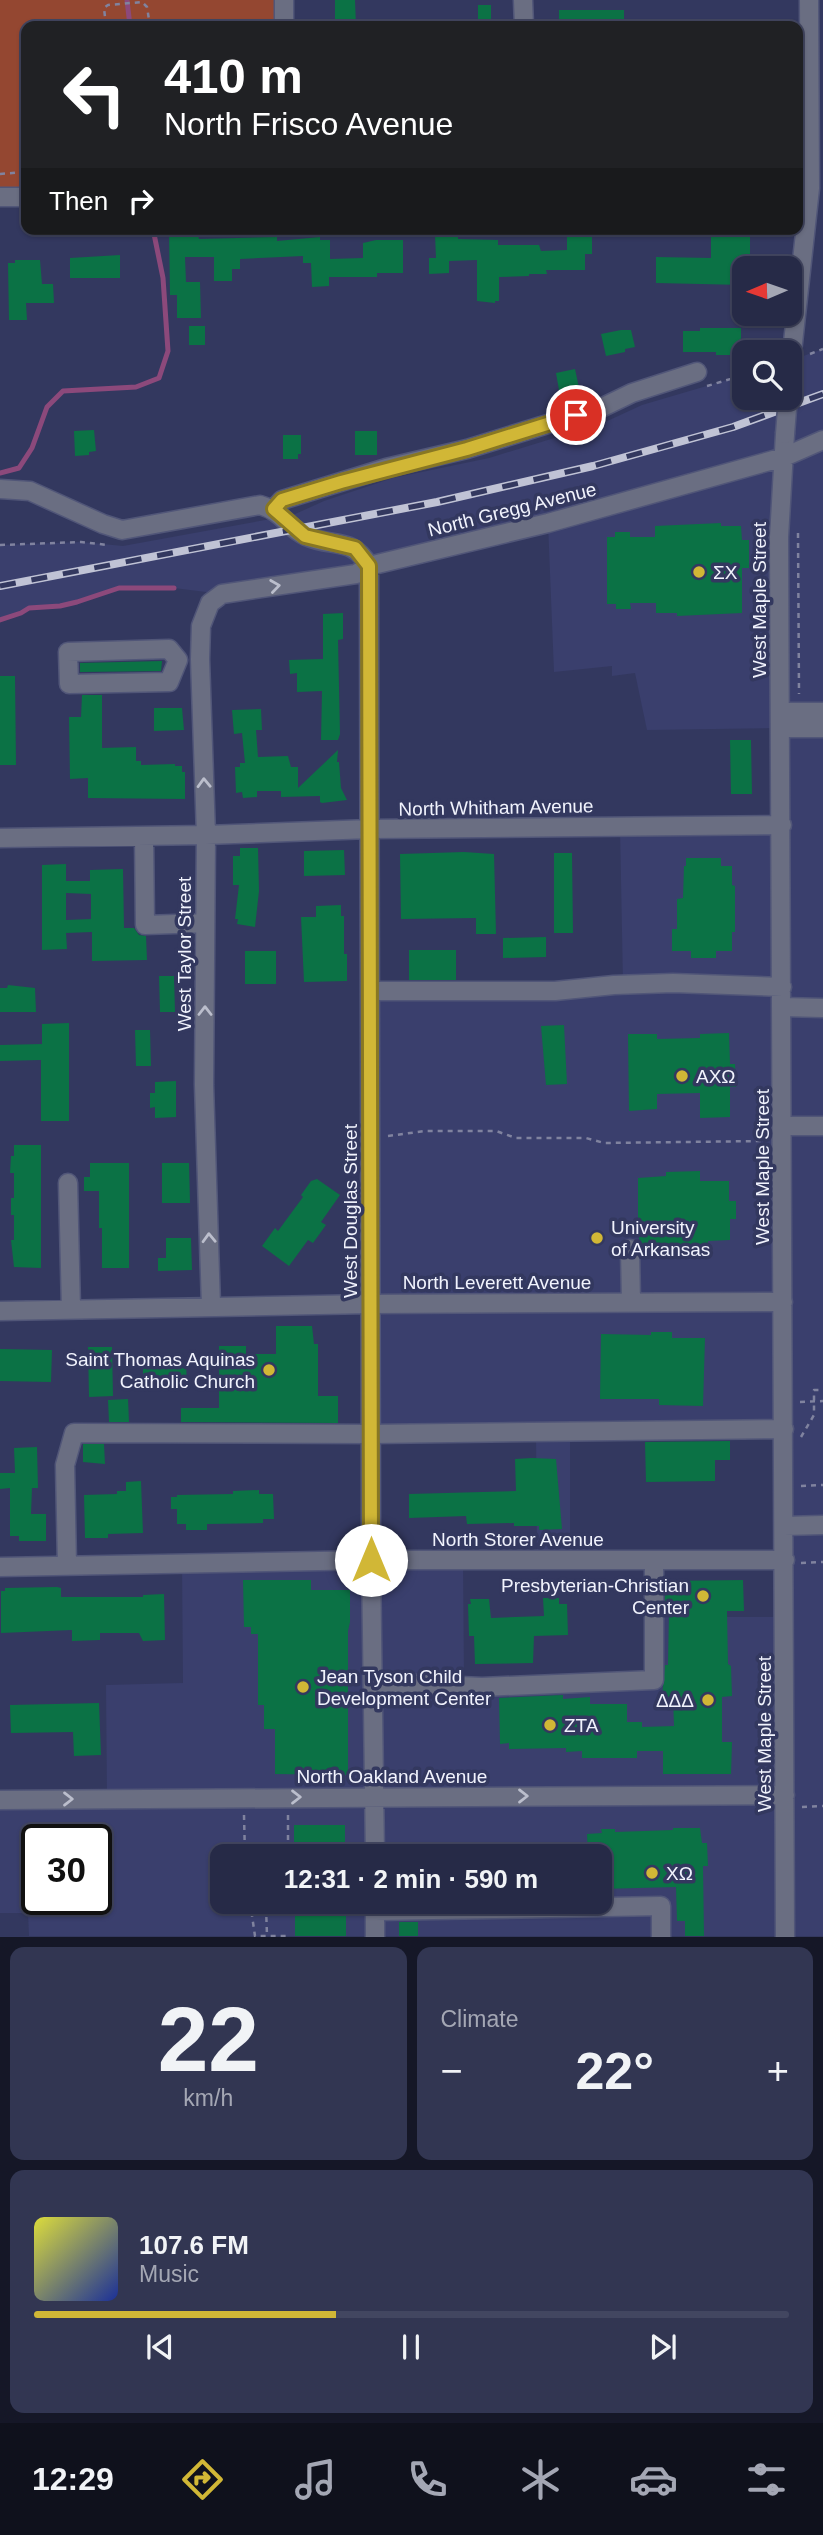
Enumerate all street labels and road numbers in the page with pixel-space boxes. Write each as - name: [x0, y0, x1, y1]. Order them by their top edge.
- street label: North Gregg Avenue: [426, 478, 599, 541]
- street label: West Maple Street: [749, 521, 770, 678]
- street label: North Whitham Avenue: [398, 795, 594, 820]
- street label: West Taylor Street: [174, 876, 195, 1031]
- street label: West Maple Street: [752, 1088, 773, 1245]
- street label: West Douglas Street: [340, 1123, 361, 1298]
- street label: North Leverett Avenue: [403, 1272, 591, 1293]
- street label: North Storer Avenue: [432, 1529, 604, 1550]
- street label: West Maple Street: [754, 1655, 775, 1812]
- street label: North Oakland Avenue: [297, 1766, 487, 1787]

